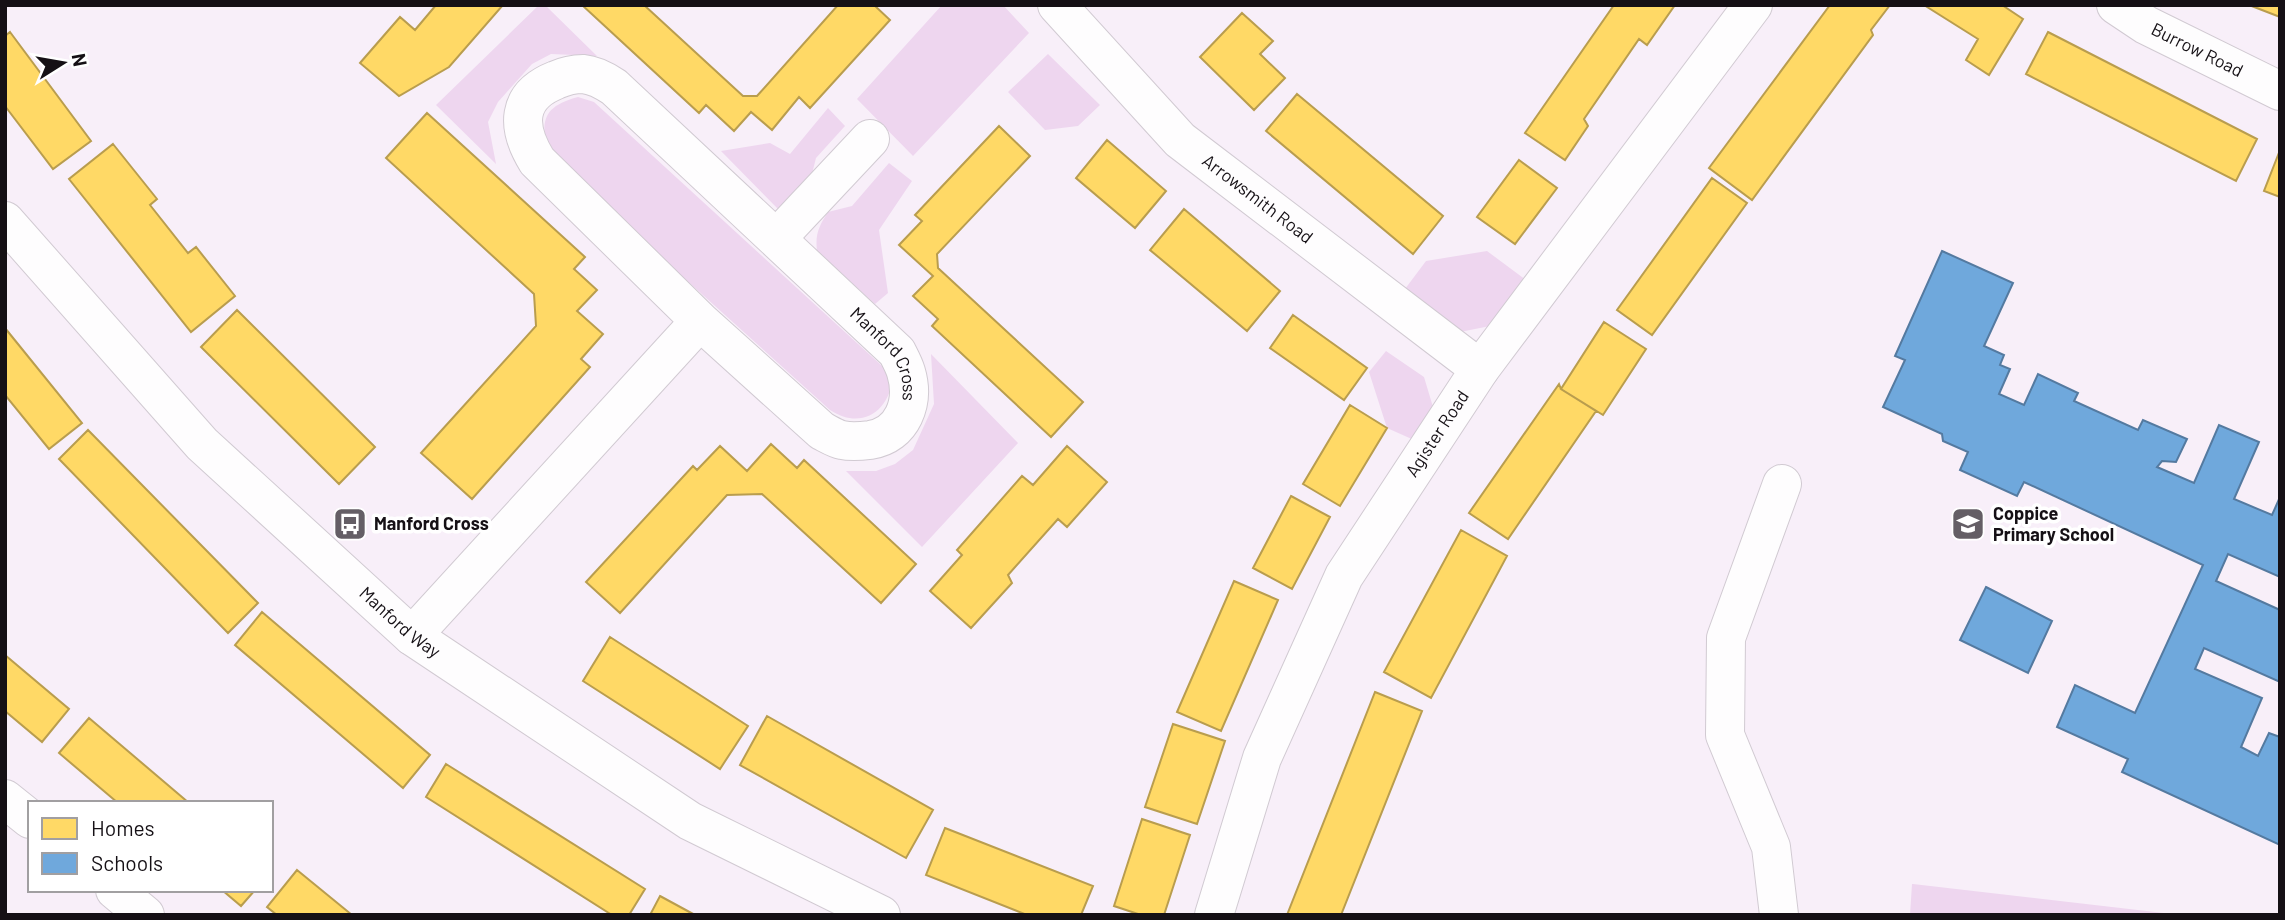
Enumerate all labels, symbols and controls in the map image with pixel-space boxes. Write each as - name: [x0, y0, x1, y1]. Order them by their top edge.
- street label: Burrow Road: [2148, 17, 2247, 81]
- north arrow: [28, 28, 98, 98]
- text: N: [68, 51, 93, 68]
- street label: Arrowsmith Road: [1198, 149, 1318, 248]
- street label: Manford Cross: [846, 302, 921, 402]
- street label: Agister Road: [1400, 386, 1473, 481]
- place label: Coppice Primary School: [1993, 502, 2114, 545]
- bus stop icon: Manford Cross: [331, 505, 369, 543]
- school or university icon: Coppice Primary School: [1949, 505, 1987, 543]
- place label: Manford Cross: [374, 512, 489, 534]
- street label: Manford Way: [355, 581, 445, 662]
- legend: [28, 801, 273, 892]
- text: Homes: [91, 815, 155, 840]
- text: Schools: [91, 850, 163, 875]

